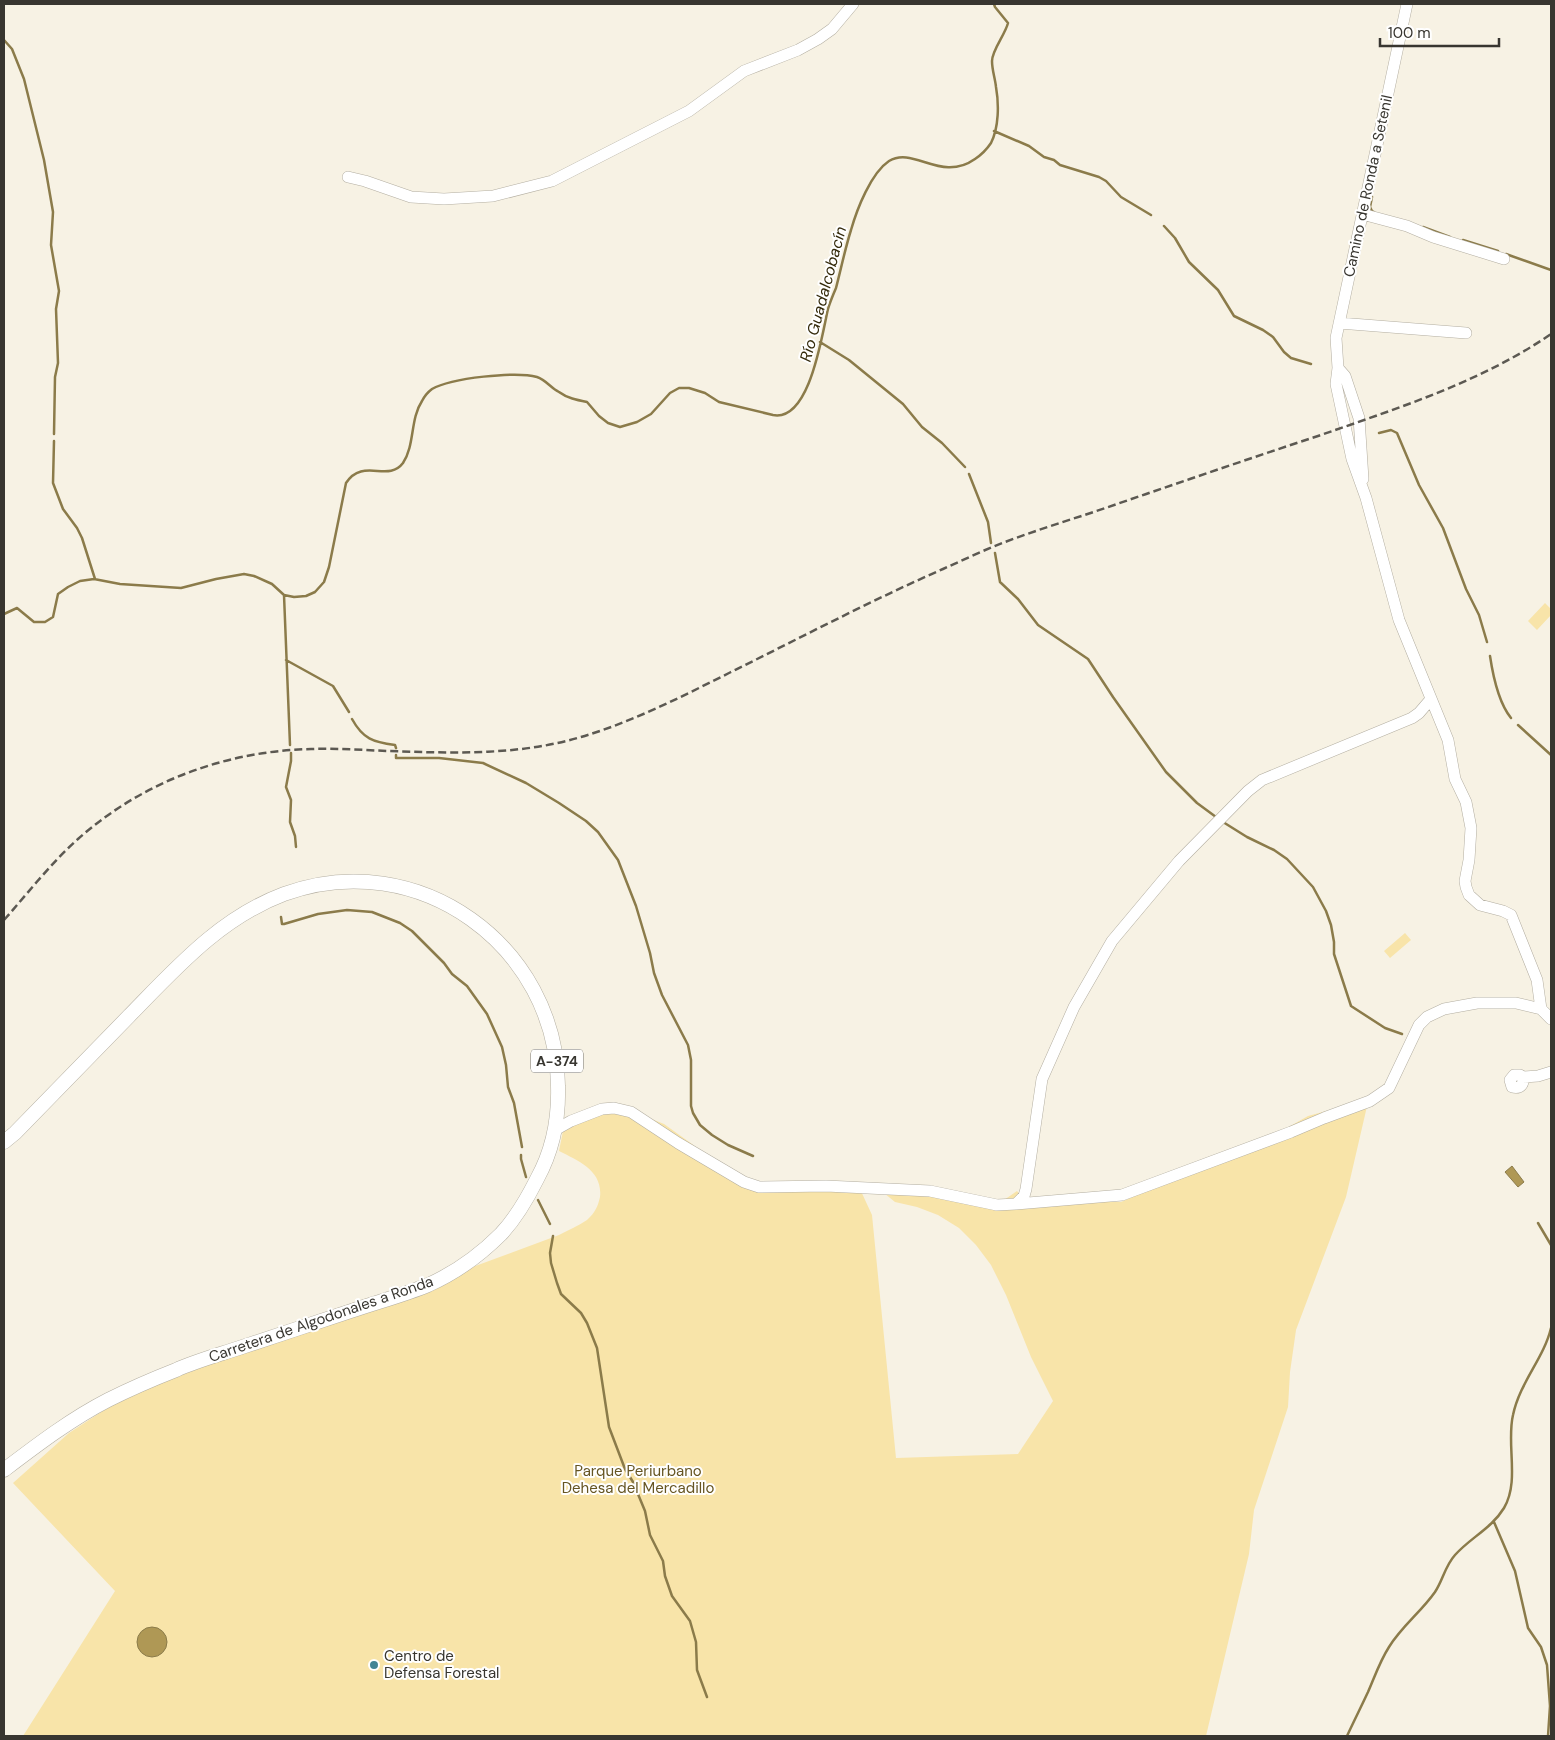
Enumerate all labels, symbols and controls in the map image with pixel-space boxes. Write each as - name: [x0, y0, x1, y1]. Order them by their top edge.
- scale bar: [1380, 15, 1499, 47]
- text: 100 m: [1388, 23, 1431, 43]
- street label: Camino de Ronda a Setenil: [1339, 93, 1397, 279]
- water label: Río Guadalcobacín: [795, 224, 851, 364]
- road number: A-374: [531, 1050, 583, 1072]
- street label: Carretera de Algodonales a Ronda: [206, 1271, 436, 1367]
- park label: Parque Periurbano Dehesa del Mercadillo: [562, 1461, 714, 1498]
- place label: Centro de Defensa Forestal: [384, 1646, 499, 1683]
- marker: Centro de Defensa Forestal: [368, 1659, 380, 1671]

